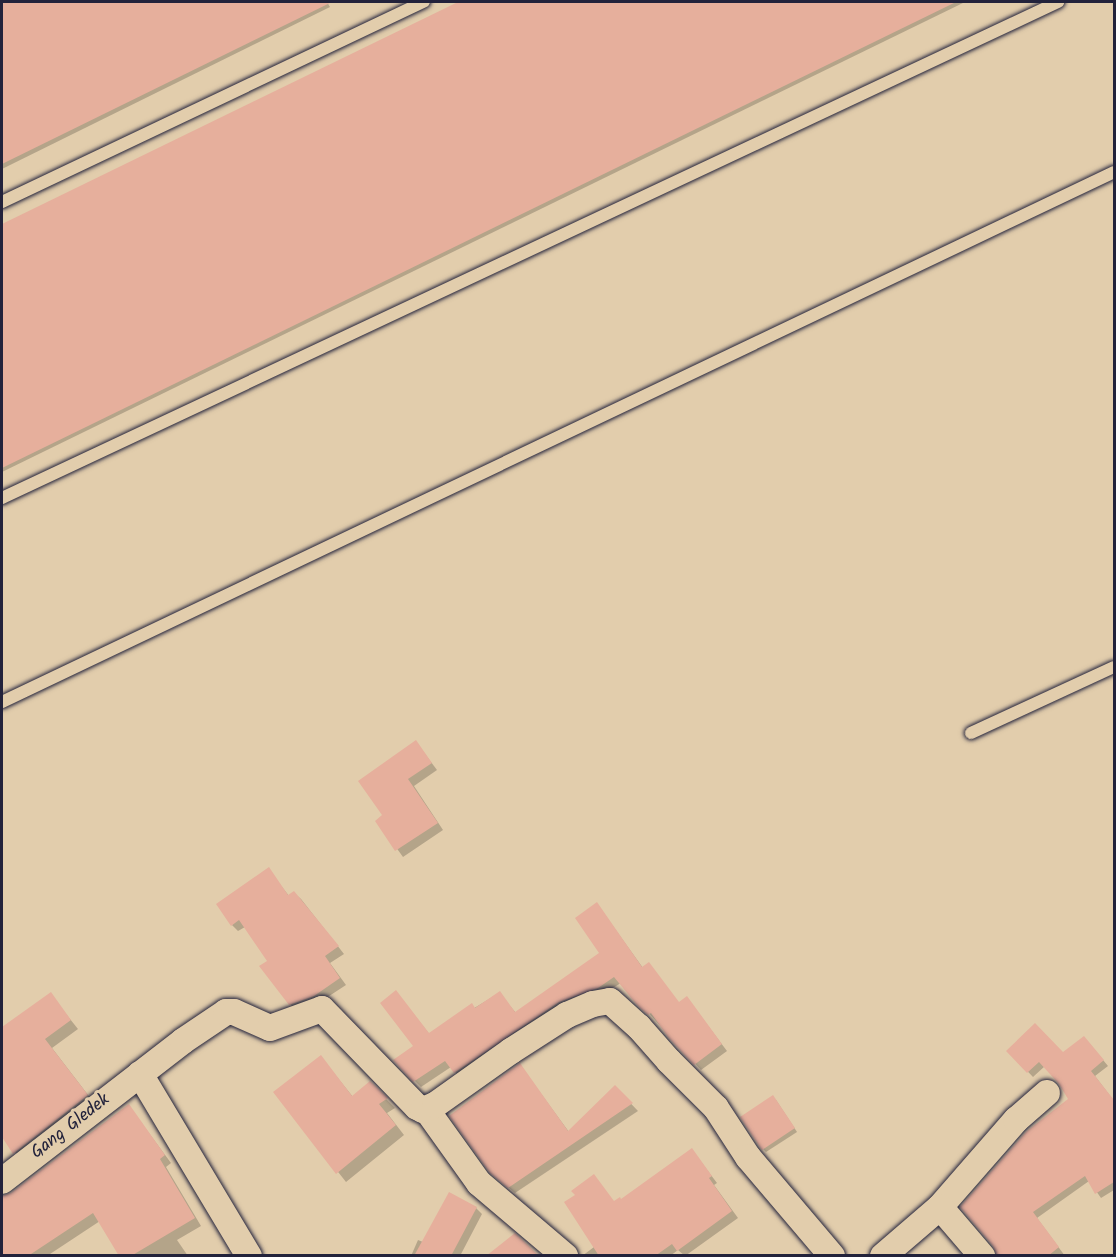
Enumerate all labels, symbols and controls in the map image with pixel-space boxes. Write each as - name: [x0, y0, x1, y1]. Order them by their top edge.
- street label: Gang Gledek: [27, 1090, 115, 1164]

